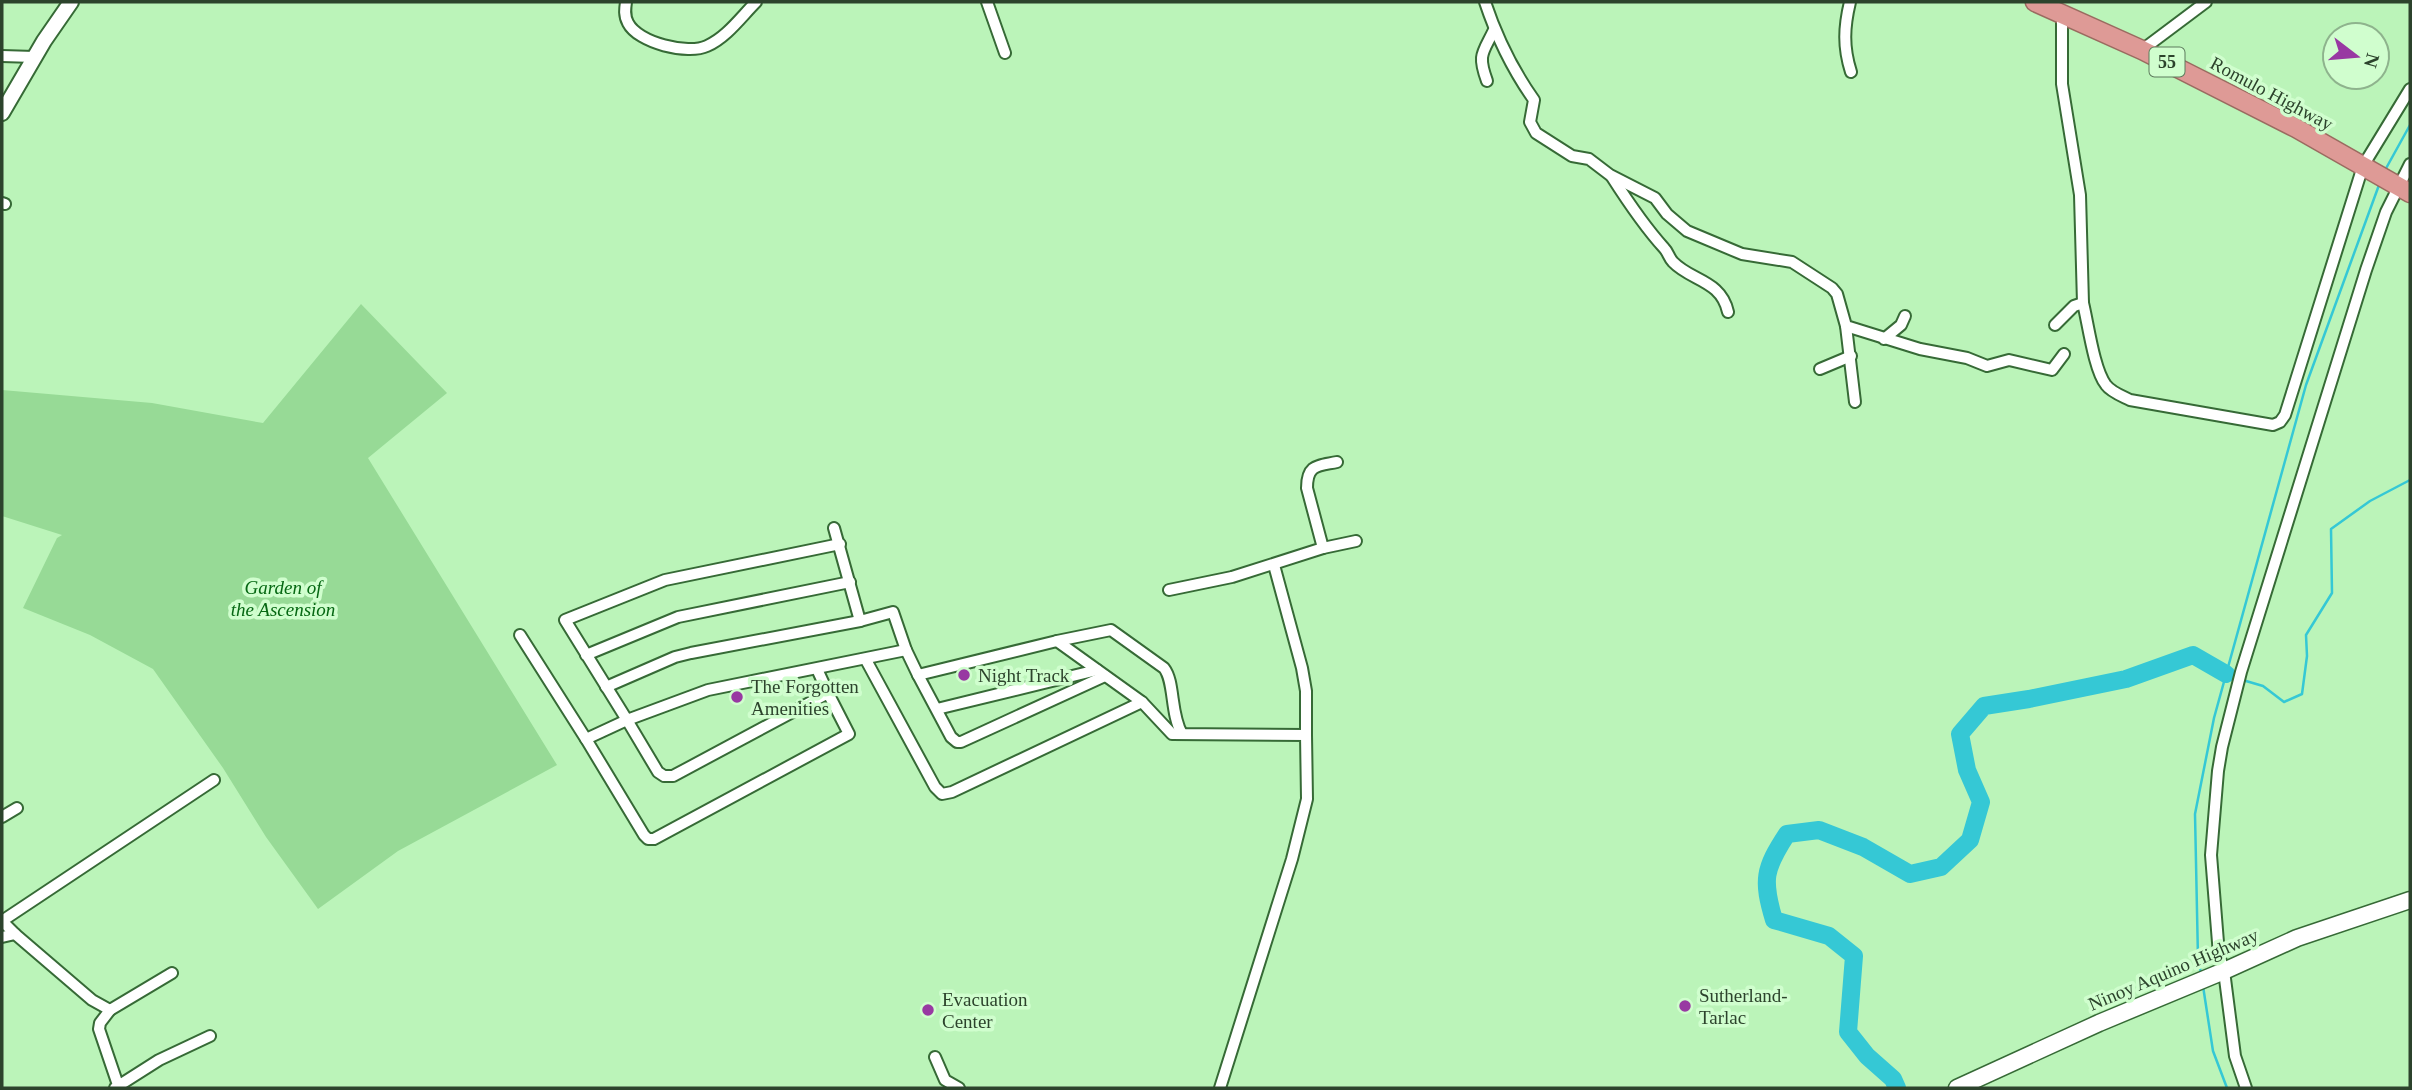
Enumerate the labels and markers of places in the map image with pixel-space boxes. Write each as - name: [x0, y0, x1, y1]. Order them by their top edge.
- place label: Night Track: [978, 665, 1070, 686]
- marker: Night Track: [956, 667, 972, 683]
- place label: The Forgotten Amenities: [751, 676, 859, 719]
- marker: The Forgotten Amenities: [729, 689, 745, 705]
- place label: Sutherland- Tarlac: [1699, 985, 1788, 1028]
- place label: Evacuation Center: [942, 989, 1028, 1032]
- marker: Sutherland- Tarlac: [1677, 998, 1693, 1014]
- marker: Evacuation Center: [920, 1002, 936, 1018]

